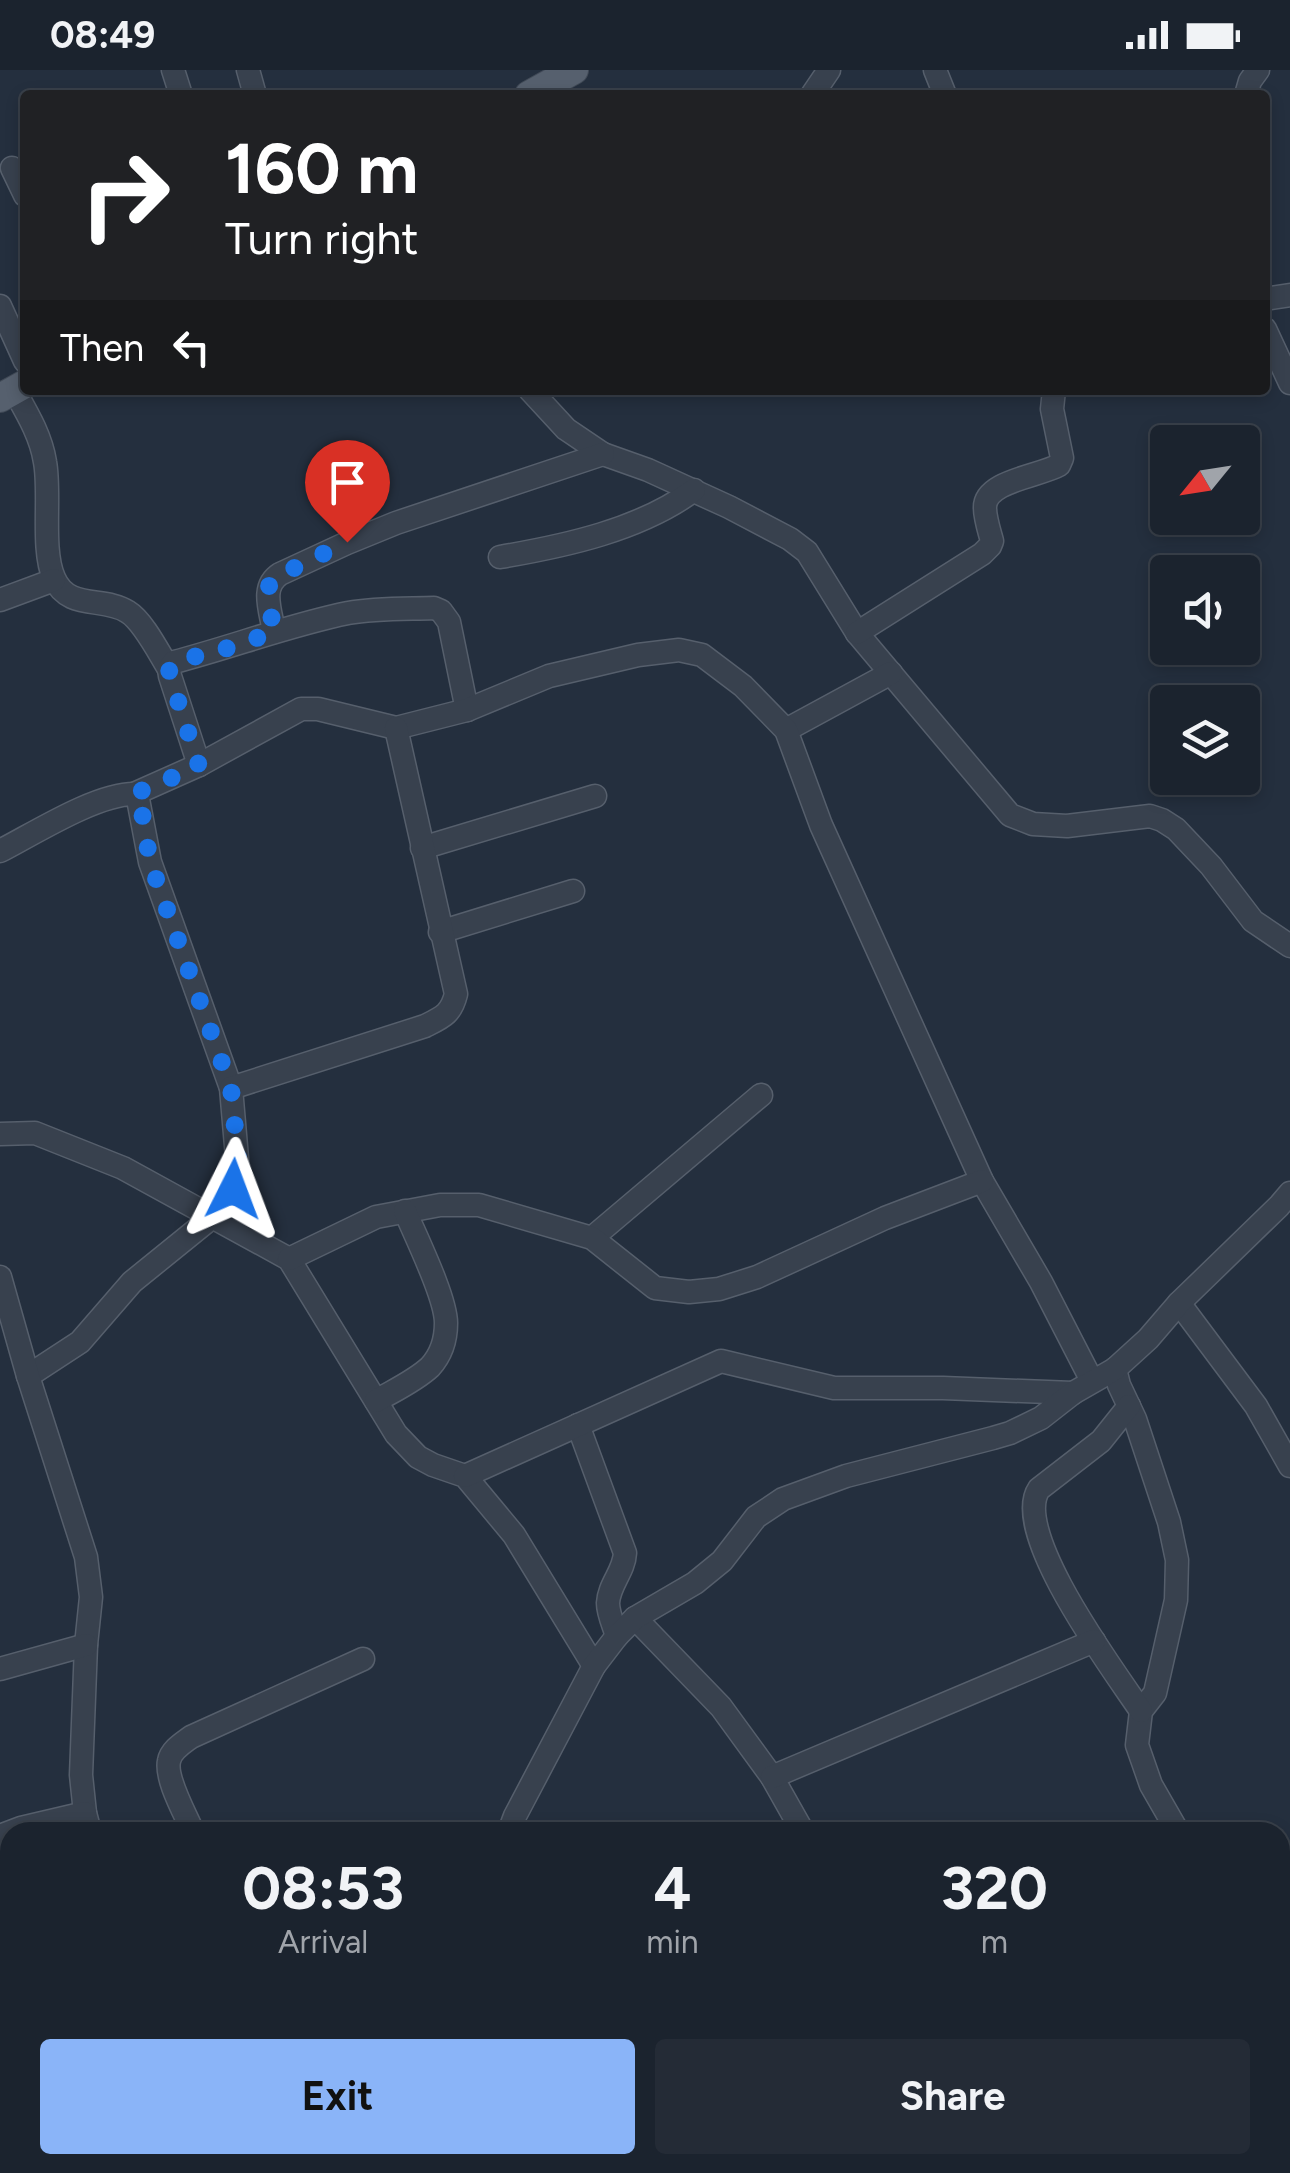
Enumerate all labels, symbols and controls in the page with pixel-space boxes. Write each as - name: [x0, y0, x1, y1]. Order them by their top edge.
- text: 08:49: [50, 12, 155, 58]
- text: 160 m: [225, 126, 418, 211]
- icon: right: [60, 130, 190, 260]
- text: Turn right: [225, 211, 418, 265]
- icon: left: [164, 320, 219, 375]
- text: Then: [60, 325, 144, 371]
- north arrow: [1150, 425, 1260, 535]
- map controls: [1150, 425, 1260, 795]
- pin: [305, 440, 390, 543]
- icon: arrive: [320, 455, 375, 510]
- button: sound: [1150, 555, 1260, 665]
- button: layers: [1150, 685, 1260, 795]
- position arrow: [181, 1137, 285, 1241]
- text: 08:53: [242, 1852, 404, 1924]
- text: 4: [653, 1852, 691, 1924]
- text: 320: [941, 1852, 1048, 1924]
- text: Arrival: [278, 1923, 368, 1961]
- text: min: [646, 1923, 699, 1961]
- text: m: [981, 1923, 1008, 1961]
- button: Exit: [40, 2039, 635, 2154]
- button: Share: [655, 2039, 1250, 2154]

